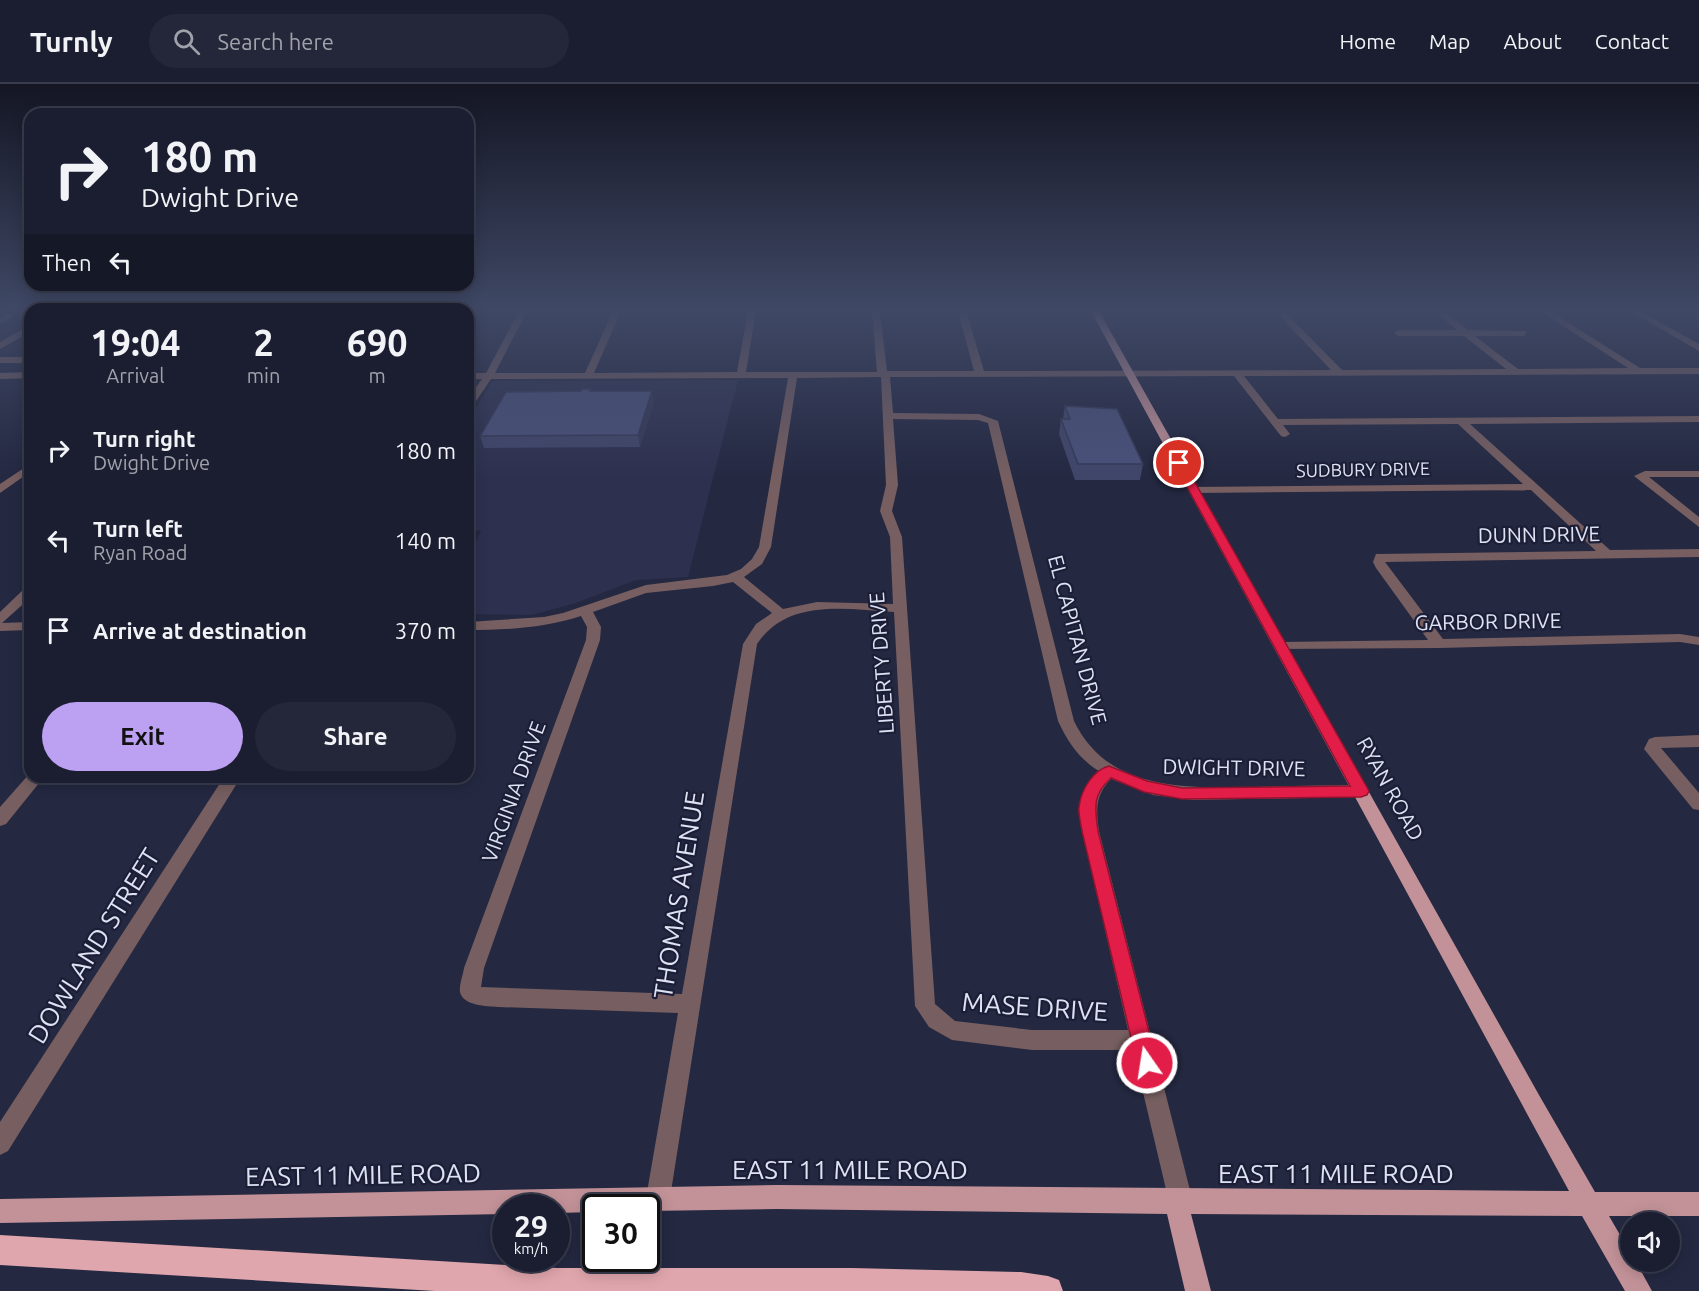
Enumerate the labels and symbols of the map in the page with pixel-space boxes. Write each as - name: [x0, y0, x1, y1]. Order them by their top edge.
- pin: [1153, 437, 1204, 488]
- street label: SUDBURY DRIVE: [1296, 458, 1430, 480]
- street label: DUNN DRIVE: [1478, 521, 1600, 547]
- street label: EL CAPITAN DRIVE: [1044, 552, 1112, 727]
- street label: LIBERTY DRIVE: [864, 591, 898, 735]
- street label: GARBOR DRIVE: [1414, 608, 1562, 634]
- street label: VIRGINIA DRIVE: [476, 718, 550, 865]
- street label: RYAN ROAD: [1353, 733, 1429, 844]
- street label: DWIGHT DRIVE: [1162, 754, 1306, 780]
- street label: THOMAS AVENUE: [648, 789, 709, 1001]
- street label: DOWLAND STREET: [22, 843, 165, 1048]
- street label: MASE DRIVE: [961, 987, 1109, 1026]
- position arrow: [1115, 1031, 1179, 1095]
- street label: EAST 11 MILE ROAD: [732, 1155, 968, 1184]
- street label: EAST 11 MILE ROAD: [245, 1158, 481, 1191]
- street label: EAST 11 MILE ROAD: [1218, 1159, 1454, 1188]
- speed limit sign: 30: [582, 1194, 660, 1272]

